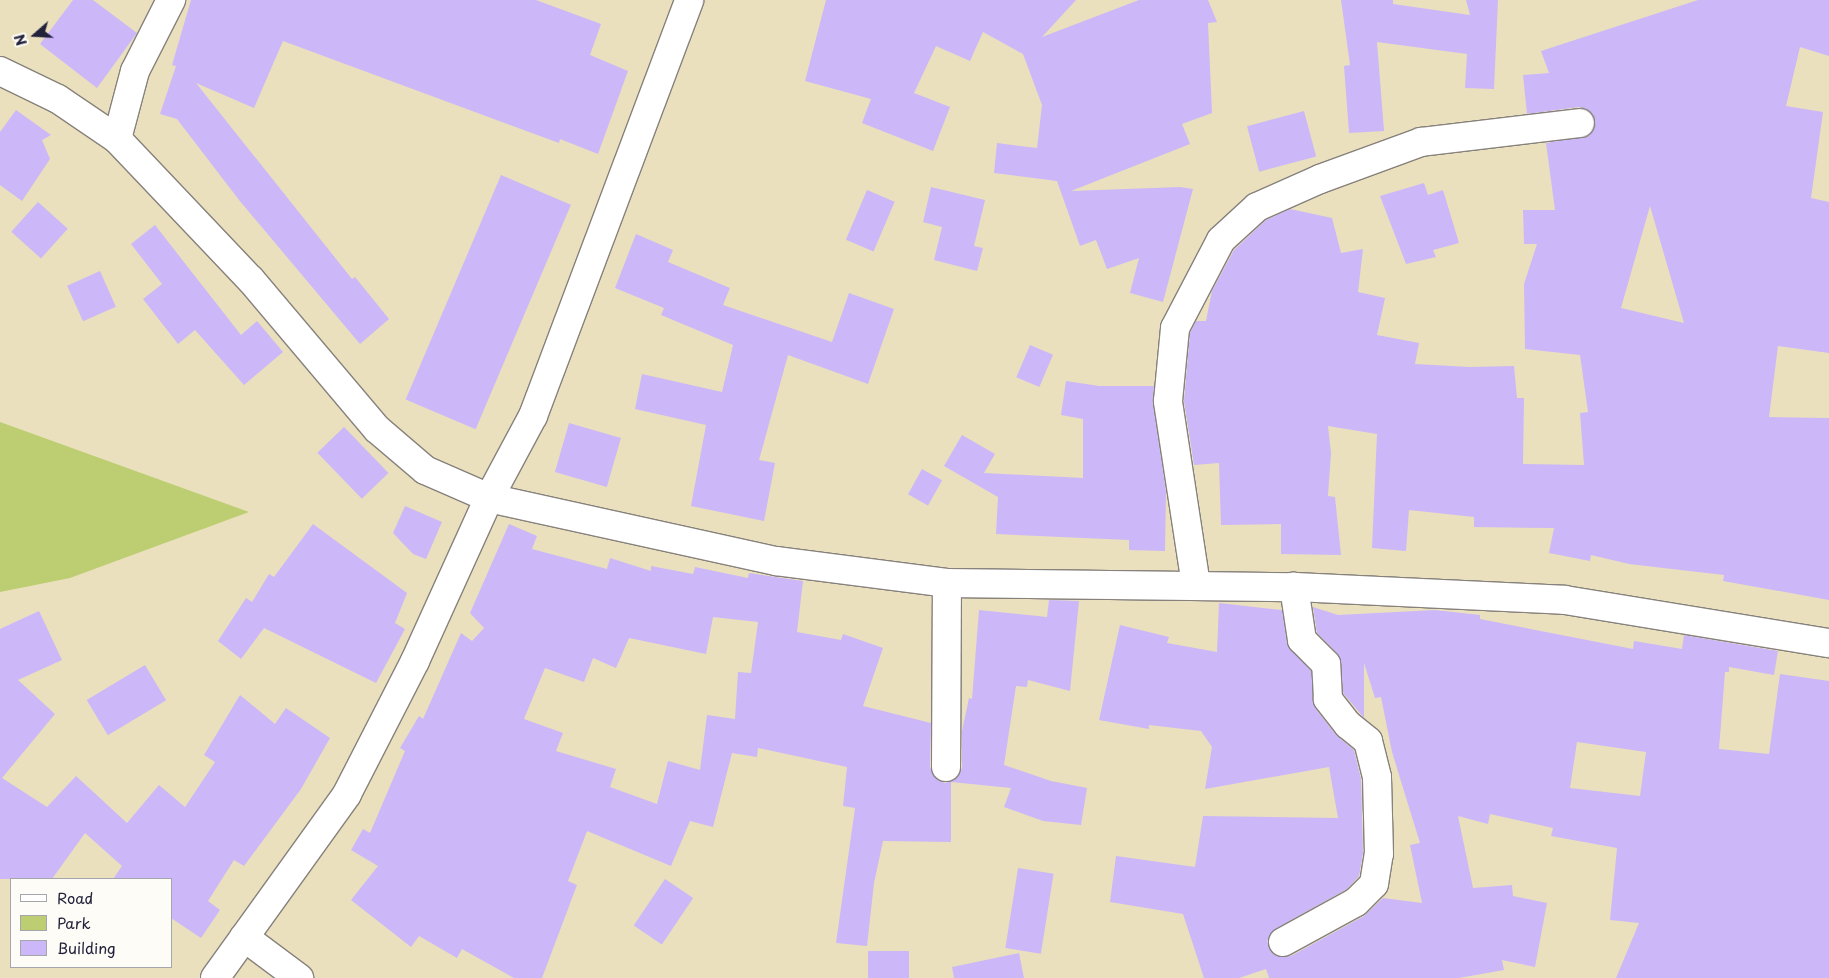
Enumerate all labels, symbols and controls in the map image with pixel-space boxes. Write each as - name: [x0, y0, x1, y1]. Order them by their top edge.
- north arrow: [10, 10, 60, 60]
- text: N: [9, 31, 32, 49]
- legend: [10, 878, 172, 968]
- text: Road: [57, 886, 93, 909]
- text: Park: [57, 911, 91, 934]
- text: Building: [57, 936, 116, 959]

